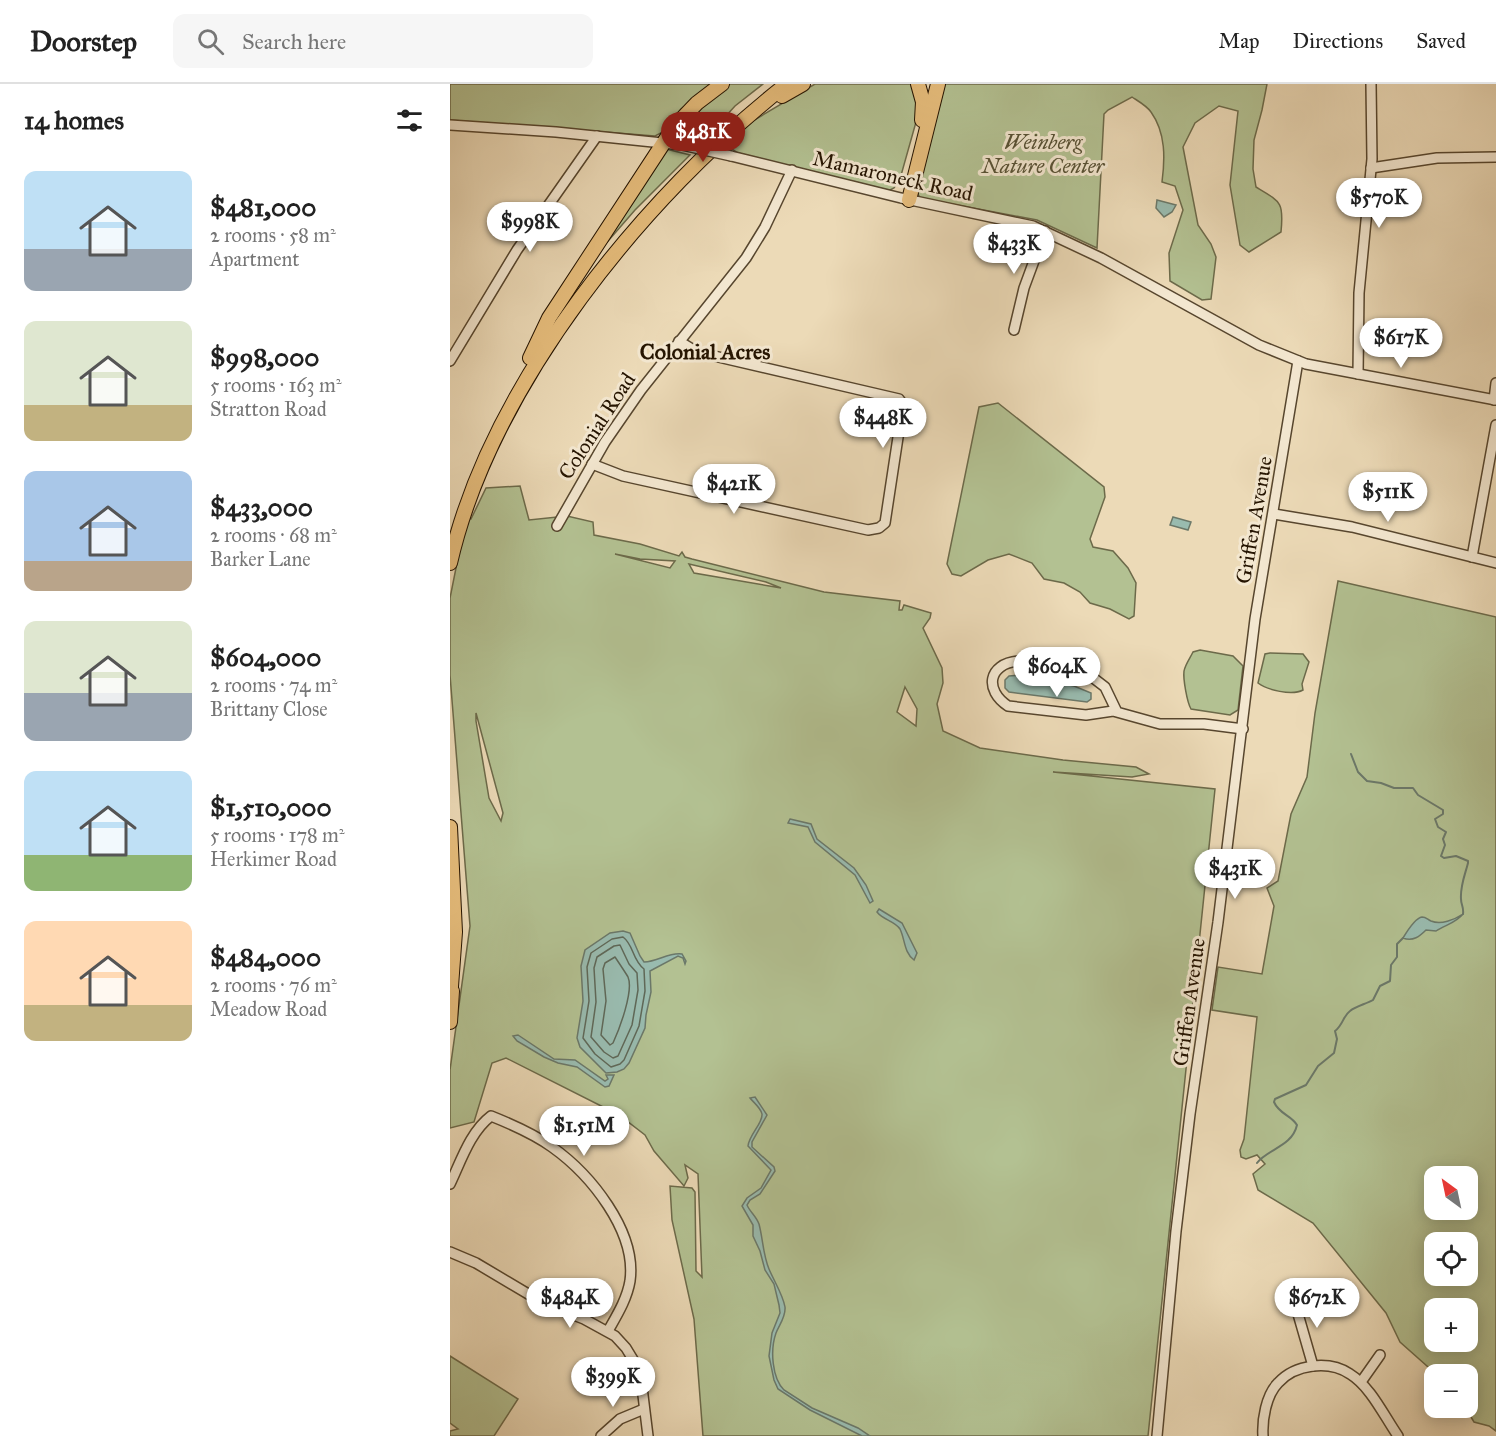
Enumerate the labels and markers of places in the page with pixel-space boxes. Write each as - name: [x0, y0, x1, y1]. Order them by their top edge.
- pin: $481K: [661, 112, 745, 163]
- pin: $570K: [1337, 178, 1421, 229]
- pin: $998K: [488, 202, 572, 253]
- pin: $433K: [972, 224, 1056, 275]
- pin: $617K: [1359, 318, 1443, 369]
- pin: $448K: [841, 398, 925, 449]
- pin: $421K: [692, 464, 776, 515]
- pin: $511K: [1346, 472, 1430, 523]
- pin: $604K: [1015, 647, 1099, 698]
- pin: $431K: [1193, 849, 1277, 900]
- pin: $1.51M: [535, 1106, 633, 1157]
- pin: $484K: [528, 1278, 612, 1329]
- pin: $672K: [1275, 1278, 1359, 1329]
- pin: $399K: [571, 1357, 655, 1408]

